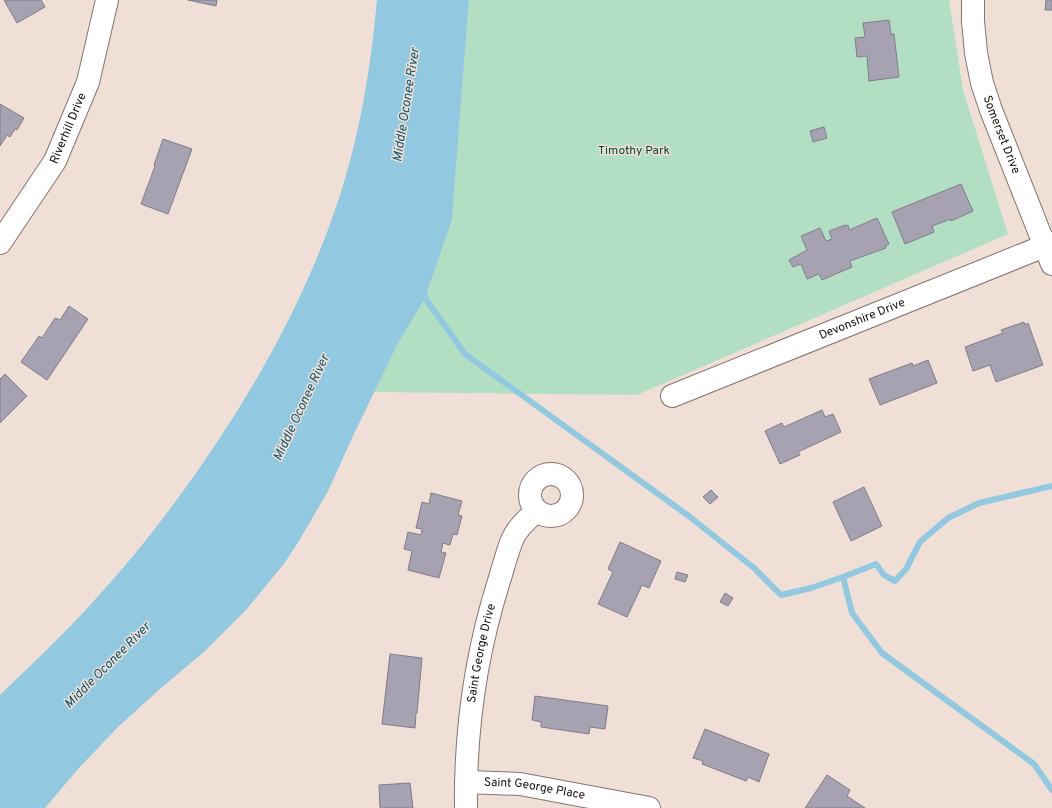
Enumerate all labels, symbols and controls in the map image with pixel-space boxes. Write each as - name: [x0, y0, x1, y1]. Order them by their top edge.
- water label: Middle Oconee River: [390, 46, 424, 163]
- street label: Riverhill Drive: [47, 90, 91, 167]
- street label: Somerset Drive: [979, 94, 1024, 176]
- park label: Timothy Park: [598, 143, 670, 159]
- street label: Devonshire Drive: [817, 295, 908, 344]
- water label: Middle Oconee River: [270, 351, 334, 464]
- street label: Saint George Drive: [464, 602, 500, 704]
- water label: Middle Oconee River: [62, 619, 155, 712]
- street label: Saint George Place: [484, 775, 586, 804]

